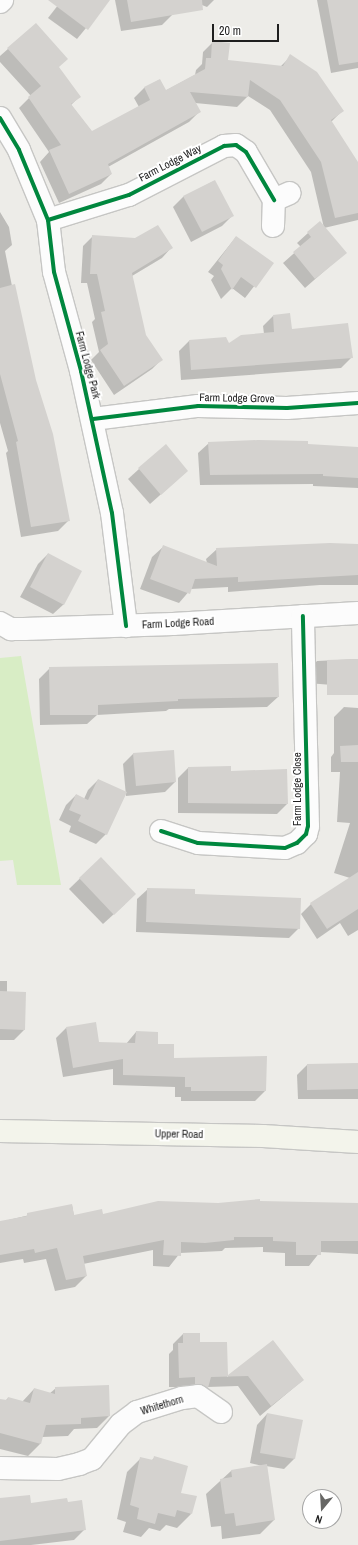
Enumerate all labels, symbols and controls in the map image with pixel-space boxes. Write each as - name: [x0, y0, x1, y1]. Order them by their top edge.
- scale bar: [214, 16, 281, 42]
- text: 20 m: [219, 23, 241, 39]
- street label: Farm Lodge Way: [137, 142, 203, 184]
- street label: Farm Lodge Park: [73, 330, 103, 400]
- street label: Farm Lodge Grove: [199, 391, 275, 405]
- street label: Farm Lodge Road: [142, 615, 214, 631]
- street label: Farm Lodge Close: [290, 752, 304, 826]
- street label: Upper Road: [155, 1127, 203, 1141]
- street label: Whitethorn: [139, 1392, 185, 1418]
- north arrow: [302, 1489, 342, 1529]
- text: N: [313, 1512, 324, 1527]

